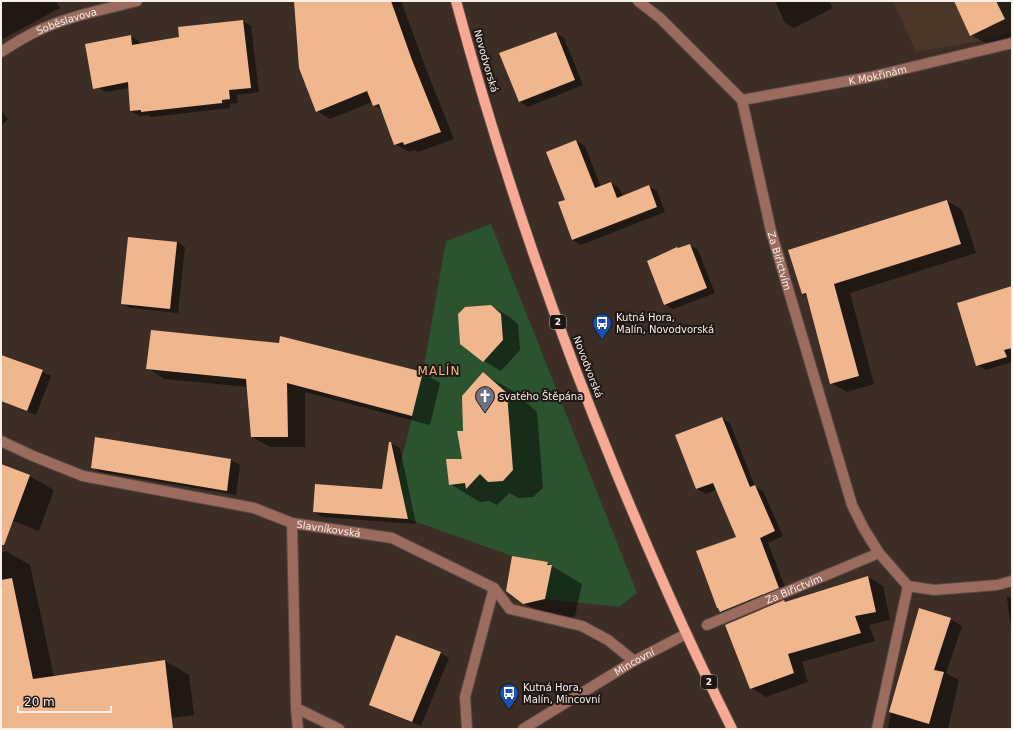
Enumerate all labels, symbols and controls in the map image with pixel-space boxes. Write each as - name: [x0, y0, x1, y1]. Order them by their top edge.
- street label: Soběslavova: [34, 6, 98, 36]
- street label: Novodvorská: [472, 28, 500, 94]
- street label: K Mokřinám: [848, 63, 908, 86]
- street label: Za Biřictvím: [766, 230, 794, 291]
- bus stop icon: Kutná Hora, Malín, Novodvorská: [591, 312, 613, 340]
- place label: Kutná Hora, Malín, Novodvorská: [616, 312, 714, 335]
- road number: 2: [550, 315, 566, 329]
- street label: Novodvorská: [571, 335, 605, 399]
- district label: MALÍN: [418, 363, 460, 378]
- church icon: svatého Štěpána: [474, 385, 496, 413]
- place label: svatého Štěpána: [499, 390, 583, 402]
- street label: Slavníkovská: [296, 518, 361, 539]
- street label: Za Biřictvím: [764, 572, 824, 605]
- street label: Mincovní: [612, 645, 657, 677]
- road number: 2: [701, 675, 717, 689]
- bus stop icon: Kutná Hora, Malín, Mincovní: [498, 682, 520, 710]
- place label: Kutná Hora, Malín, Mincovní: [523, 682, 602, 705]
- scale bar: [18, 688, 111, 714]
- text: 20 m: [24, 695, 55, 709]

